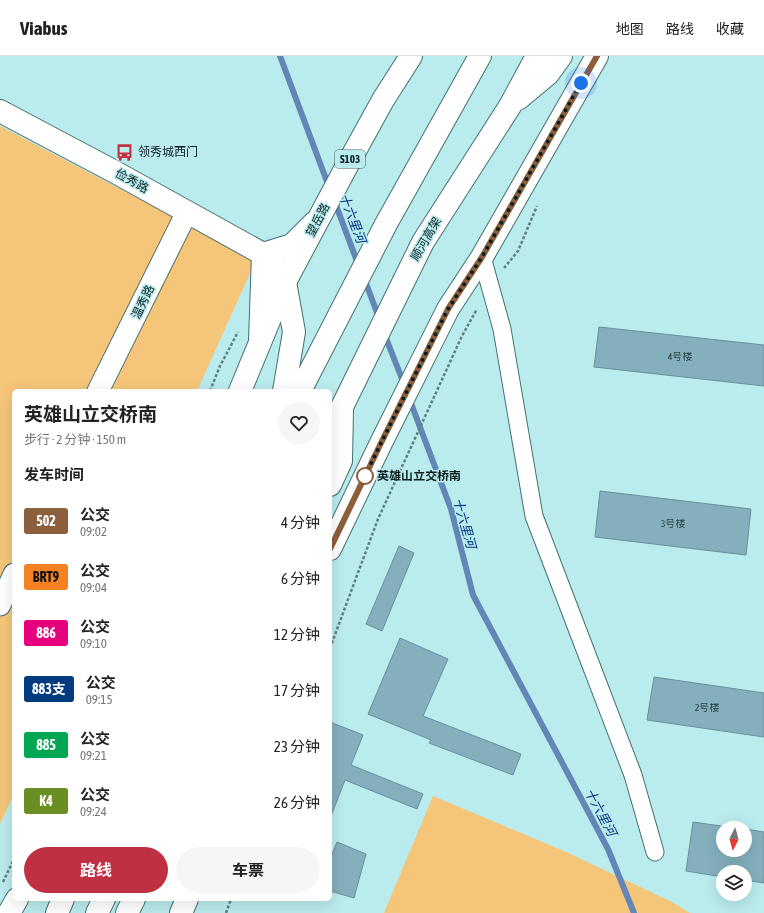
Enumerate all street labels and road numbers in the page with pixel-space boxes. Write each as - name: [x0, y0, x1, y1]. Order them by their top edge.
- road number: S103: [335, 150, 365, 168]
- street label: 俭秀路: [113, 166, 151, 196]
- street label: 望岳路: [303, 201, 333, 239]
- street label: 顺河高架: [408, 215, 444, 263]
- street label: 温秀路: [129, 283, 157, 321]

